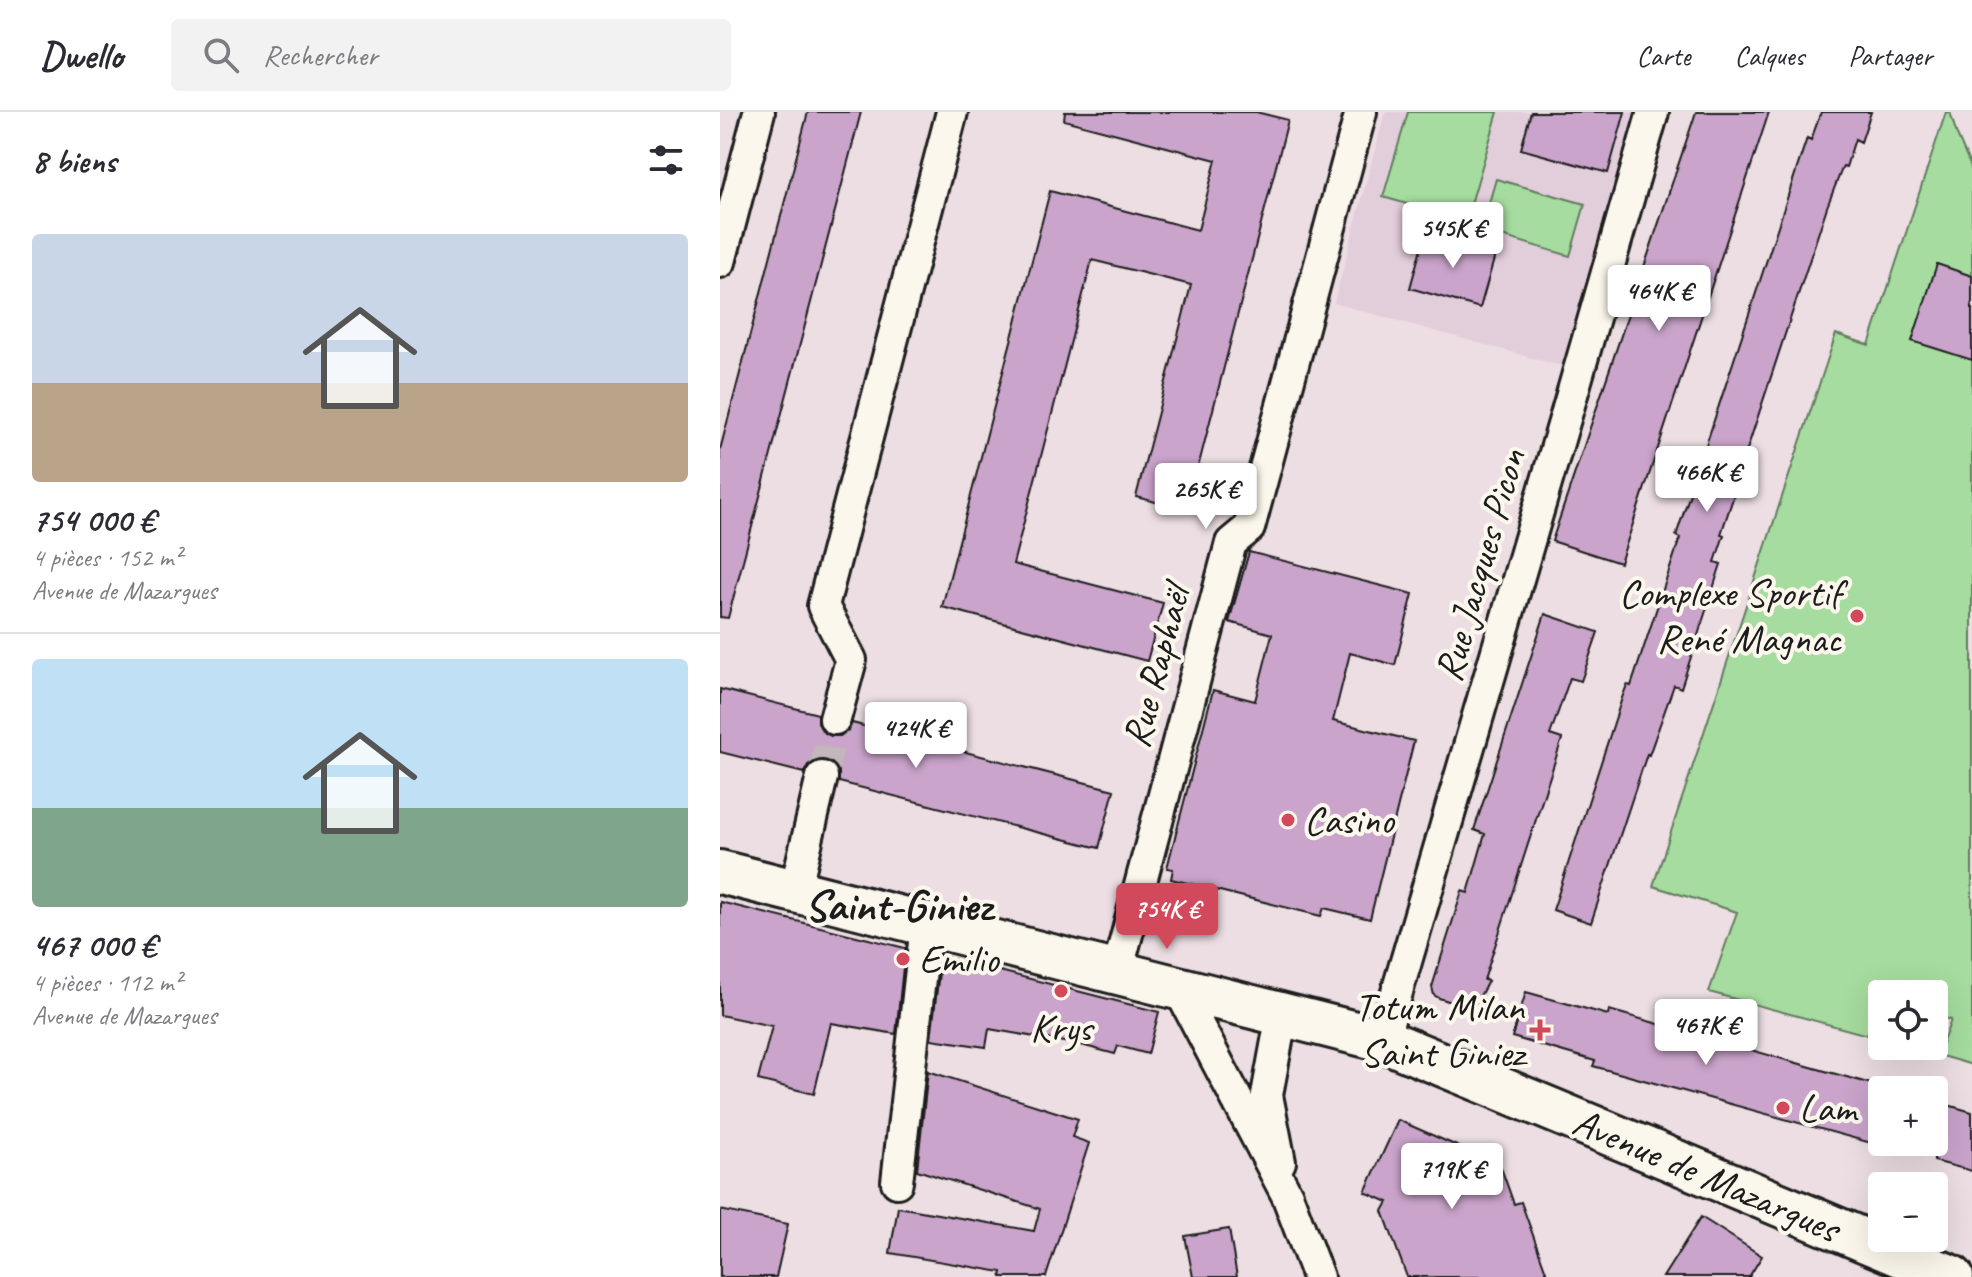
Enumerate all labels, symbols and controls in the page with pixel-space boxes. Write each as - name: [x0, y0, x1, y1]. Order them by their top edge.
- search box: [171, 19, 731, 91]
- text: Dwello: [40, 32, 123, 79]
- icon: search: [199, 33, 243, 77]
- text: Rechercher: [263, 36, 378, 74]
- text: Carte: [1637, 38, 1690, 73]
- text: Calques: [1734, 38, 1804, 73]
- text: Partager: [1848, 38, 1932, 73]
- icon: filters: [644, 138, 688, 182]
- text: 8 biens: [32, 139, 116, 182]
- pin: 545K €: [1388, 202, 1518, 270]
- text: 545K €: [1420, 211, 1486, 244]
- pin: 464K €: [1594, 265, 1724, 333]
- text: 464K €: [1626, 274, 1692, 307]
- icon: home: [288, 286, 432, 430]
- street label: Rue Jacques Picon: [1423, 442, 1537, 687]
- pin: 466K €: [1642, 446, 1772, 514]
- text: 466K €: [1673, 455, 1741, 488]
- pin: 265K €: [1141, 463, 1271, 531]
- text: 265K €: [1173, 472, 1239, 505]
- text: 754 000 €: [32, 498, 155, 541]
- text: 4 pièces · 152 m²: [32, 541, 181, 574]
- place label: Complexe Sportif René Magnac: [1619, 568, 1848, 664]
- text: Avenue de Mazargues: [32, 574, 217, 607]
- street label: Rue Raphaël: [1111, 574, 1203, 753]
- marker: Complexe Sportif René Magnac: [1848, 607, 1866, 625]
- pin: 424K €: [851, 702, 981, 770]
- icon: home: [288, 711, 432, 855]
- text: 424K €: [883, 711, 949, 744]
- place label: Casino: [1304, 795, 1395, 845]
- marker: Casino: [1279, 811, 1297, 829]
- district label: Saint-Giniez: [805, 878, 997, 933]
- pin: 754K €: [1102, 883, 1232, 951]
- text: 754K €: [1134, 892, 1200, 925]
- text: 467 000 €: [32, 923, 156, 966]
- place label: Emilio: [919, 934, 1000, 984]
- marker: Emilio: [894, 950, 912, 968]
- text: 4 pièces · 112 m²: [32, 966, 181, 999]
- map controls: [1868, 980, 1948, 1252]
- button: locate: [1868, 980, 1948, 1060]
- marker: Krys: [1052, 982, 1070, 1000]
- place label: Totum Milan Saint Giniez: [1354, 982, 1528, 1078]
- text: Avenue de Mazargues: [32, 999, 217, 1032]
- pin: 467K €: [1641, 999, 1771, 1067]
- place label: Krys: [1030, 1003, 1095, 1053]
- text: 467K €: [1673, 1008, 1739, 1041]
- marker: Totum Milan Saint Giniez: [1531, 1021, 1549, 1039]
- button: +: [1868, 1076, 1948, 1156]
- place label: Lam: [1799, 1083, 1860, 1133]
- street label: Avenue de Mazargues: [1566, 1097, 1850, 1255]
- marker: Lam: [1774, 1099, 1792, 1117]
- pin: 719K €: [1387, 1143, 1517, 1211]
- text: 719K €: [1419, 1152, 1485, 1185]
- button: −: [1868, 1172, 1948, 1252]

